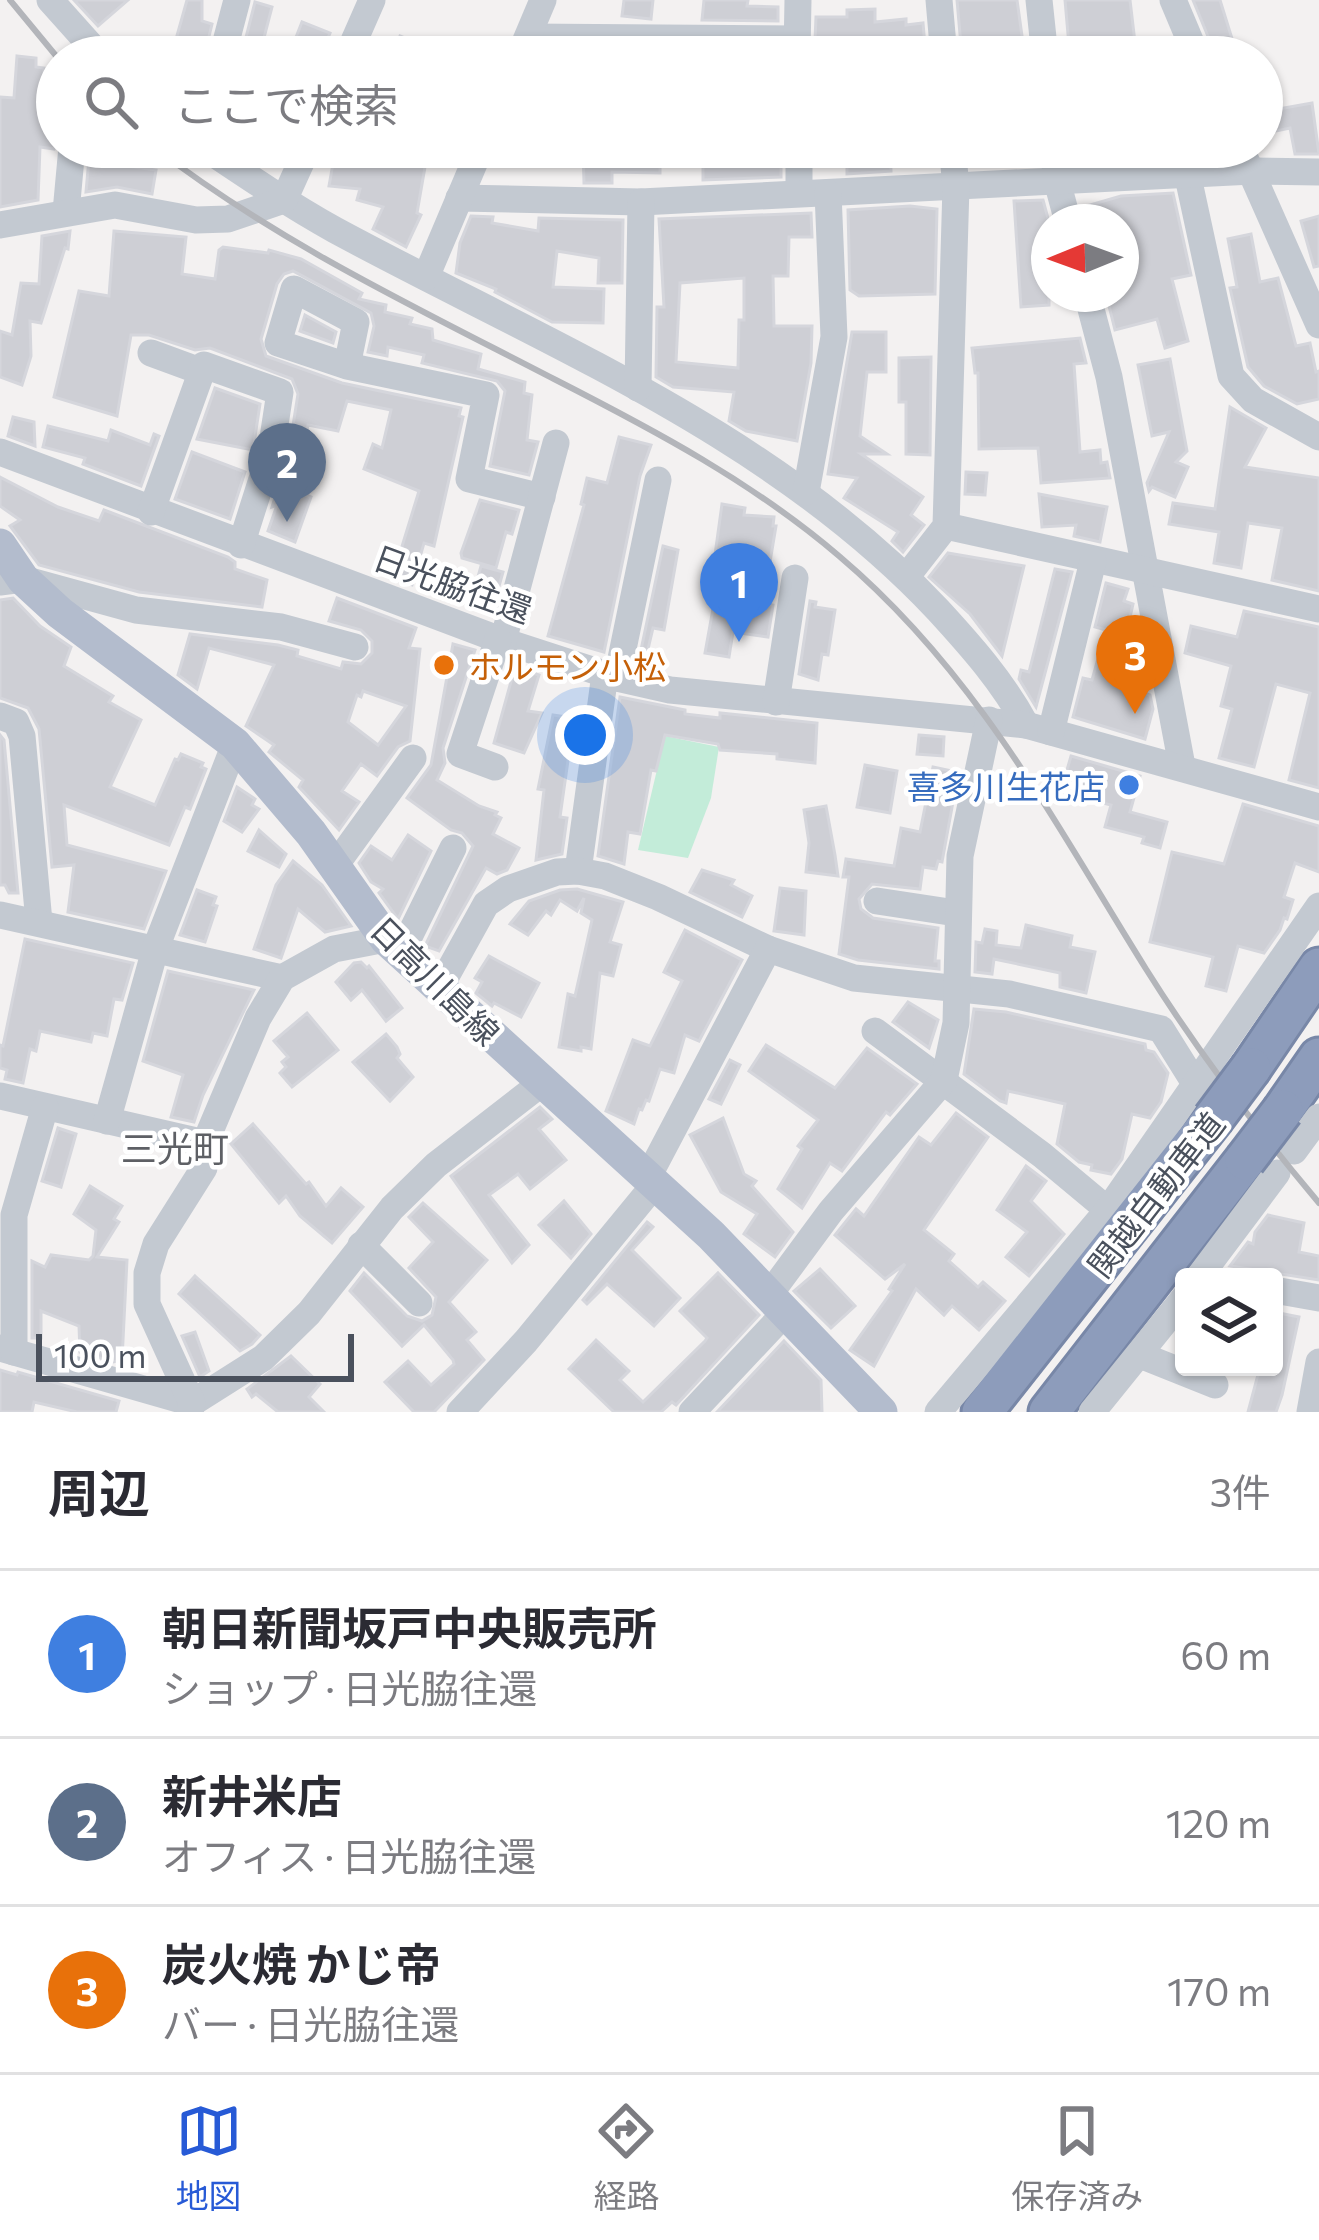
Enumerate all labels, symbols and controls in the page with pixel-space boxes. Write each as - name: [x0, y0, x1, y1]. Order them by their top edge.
- search box: [36, 36, 1283, 168]
- icon: search: [78, 69, 144, 135]
- text: ここで検索: [174, 76, 399, 131]
- north arrow: [1031, 204, 1139, 312]
- pin: 2: [248, 423, 326, 522]
- street label: 日光脇往還: [368, 536, 538, 630]
- pin: 1: [700, 543, 778, 642]
- pin: 3: [1096, 615, 1174, 714]
- place label: ホルモン小松: [468, 645, 666, 686]
- marker: ホルモン小松: [431, 652, 457, 678]
- your location: [555, 705, 615, 765]
- place label: 喜多川生花店: [907, 765, 1105, 806]
- marker: 喜多川生花店: [1116, 772, 1142, 798]
- street label: 日高川島線: [363, 907, 509, 1053]
- street label: 関越自動車道: [1078, 1103, 1232, 1285]
- district label: 三光町: [121, 1125, 229, 1169]
- map controls: [1175, 1268, 1283, 1376]
- button: layers: [1175, 1268, 1283, 1376]
- scale bar: [36, 1328, 354, 1381]
- text: 100 m: [54, 1334, 146, 1375]
- text: 周辺: [48, 1460, 150, 1523]
- text: 3件: [1210, 1467, 1271, 1515]
- text: 朝日新聞坂戸中央販売所: [162, 1599, 657, 1654]
- text: 1: [78, 1630, 96, 1678]
- text: 60 m: [1180, 1630, 1271, 1678]
- text: ショップ · 日光脇往還: [162, 1663, 537, 1711]
- text: 新井米店: [162, 1767, 342, 1822]
- text: 2: [76, 1798, 98, 1846]
- text: 120 m: [1166, 1798, 1271, 1846]
- text: オフィス · 日光脇往還: [162, 1831, 536, 1879]
- text: 炭火焼 かじ帝: [162, 1935, 441, 1990]
- text: 3: [76, 1966, 98, 2014]
- text: 170 m: [1167, 1966, 1271, 2014]
- text: バー · 日光脇往還: [162, 1999, 459, 2047]
- tab: 地図: [176, 2098, 242, 2218]
- tab: 経路: [593, 2098, 659, 2218]
- tab: 保存済み: [1011, 2098, 1143, 2218]

